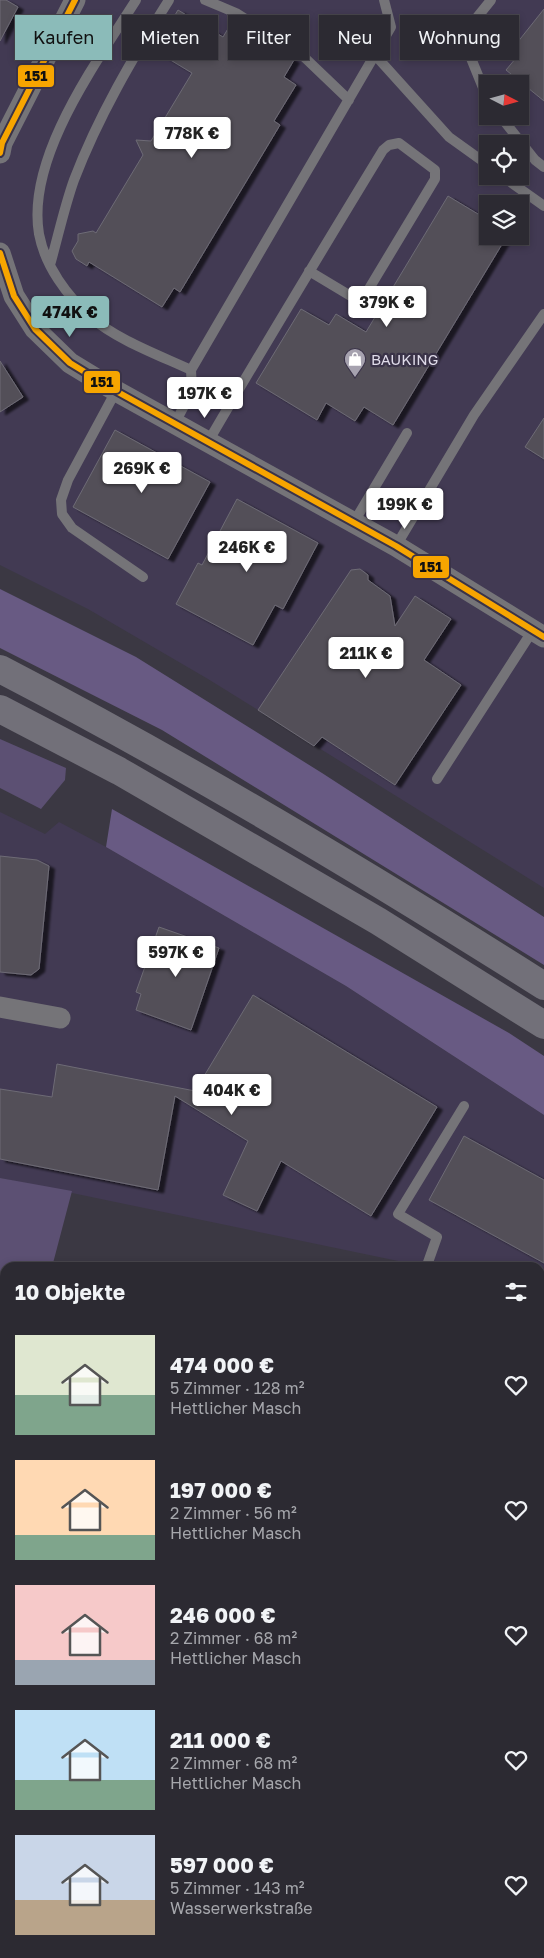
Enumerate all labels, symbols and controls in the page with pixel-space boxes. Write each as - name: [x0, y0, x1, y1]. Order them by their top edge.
- chip: Kaufen: [15, 15, 112, 60]
- chip: Mieten: [122, 15, 218, 60]
- chip: Filter: [228, 15, 309, 60]
- chip: Neu: [319, 15, 390, 60]
- chip: Wohnung: [400, 15, 519, 60]
- line badge: 151: [17, 64, 55, 88]
- text: 151: [25, 67, 47, 84]
- north arrow: [479, 75, 529, 125]
- map controls: [479, 75, 529, 245]
- pin: 778K €: [151, 116, 233, 159]
- text: 778K €: [165, 123, 219, 143]
- button: locate: [479, 135, 529, 185]
- button: layers: [479, 195, 529, 245]
- pin: 379K €: [346, 286, 428, 328]
- text: 379K €: [359, 292, 415, 312]
- pin: 474K €: [29, 296, 111, 338]
- text: 474K €: [42, 302, 98, 322]
- shop icon: BAUKING: [343, 347, 367, 378]
- place label: BAUKING: [371, 350, 438, 368]
- line badge: 151: [83, 370, 121, 394]
- text: 151: [91, 373, 113, 390]
- pin: 197K €: [164, 376, 246, 419]
- text: 197K €: [178, 383, 232, 403]
- pin: 269K €: [101, 452, 183, 494]
- text: 269K €: [114, 458, 170, 478]
- pin: 199K €: [364, 488, 446, 530]
- text: 199K €: [377, 494, 433, 514]
- pin: 246K €: [206, 530, 288, 573]
- text: 246K €: [219, 537, 275, 557]
- line badge: 151: [412, 555, 450, 579]
- text: 151: [420, 558, 442, 575]
- pin: 211K €: [325, 636, 407, 679]
- text: 211K €: [339, 643, 393, 663]
- pin: 597K €: [135, 936, 217, 978]
- text: 597K €: [148, 942, 204, 962]
- pin: 404K €: [191, 1074, 273, 1116]
- text: 404K €: [203, 1080, 261, 1100]
- icon: filters: [502, 1278, 530, 1306]
- text: 10 Objekte: [15, 1279, 125, 1305]
- text: 474 000 €: [170, 1352, 274, 1378]
- icon: home: [55, 1355, 115, 1415]
- icon: heart: [502, 1371, 530, 1399]
- text: 5 Zimmer · 128 m²: [170, 1378, 305, 1398]
- text: Hettlicher Masch: [170, 1398, 301, 1418]
- text: 197 000 €: [170, 1477, 272, 1503]
- icon: home: [55, 1480, 115, 1540]
- icon: heart: [502, 1496, 530, 1524]
- text: 2 Zimmer · 56 m²: [170, 1503, 297, 1523]
- text: Hettlicher Masch: [170, 1523, 301, 1543]
- text: 246 000 €: [170, 1602, 276, 1628]
- icon: home: [55, 1605, 115, 1665]
- icon: heart: [502, 1621, 530, 1649]
- text: 2 Zimmer · 68 m²: [170, 1628, 297, 1648]
- text: Hettlicher Masch: [170, 1648, 301, 1668]
- text: 211 000 €: [170, 1727, 271, 1753]
- icon: home: [55, 1730, 115, 1790]
- icon: heart: [502, 1746, 530, 1774]
- text: 2 Zimmer · 68 m²: [170, 1753, 297, 1773]
- text: Hettlicher Masch: [170, 1773, 301, 1793]
- text: 597 000 €: [170, 1852, 274, 1878]
- icon: home: [55, 1855, 115, 1915]
- icon: heart: [502, 1871, 530, 1899]
- text: 5 Zimmer · 143 m²: [170, 1878, 305, 1898]
- text: Wasserwerkstraße: [170, 1898, 312, 1918]

